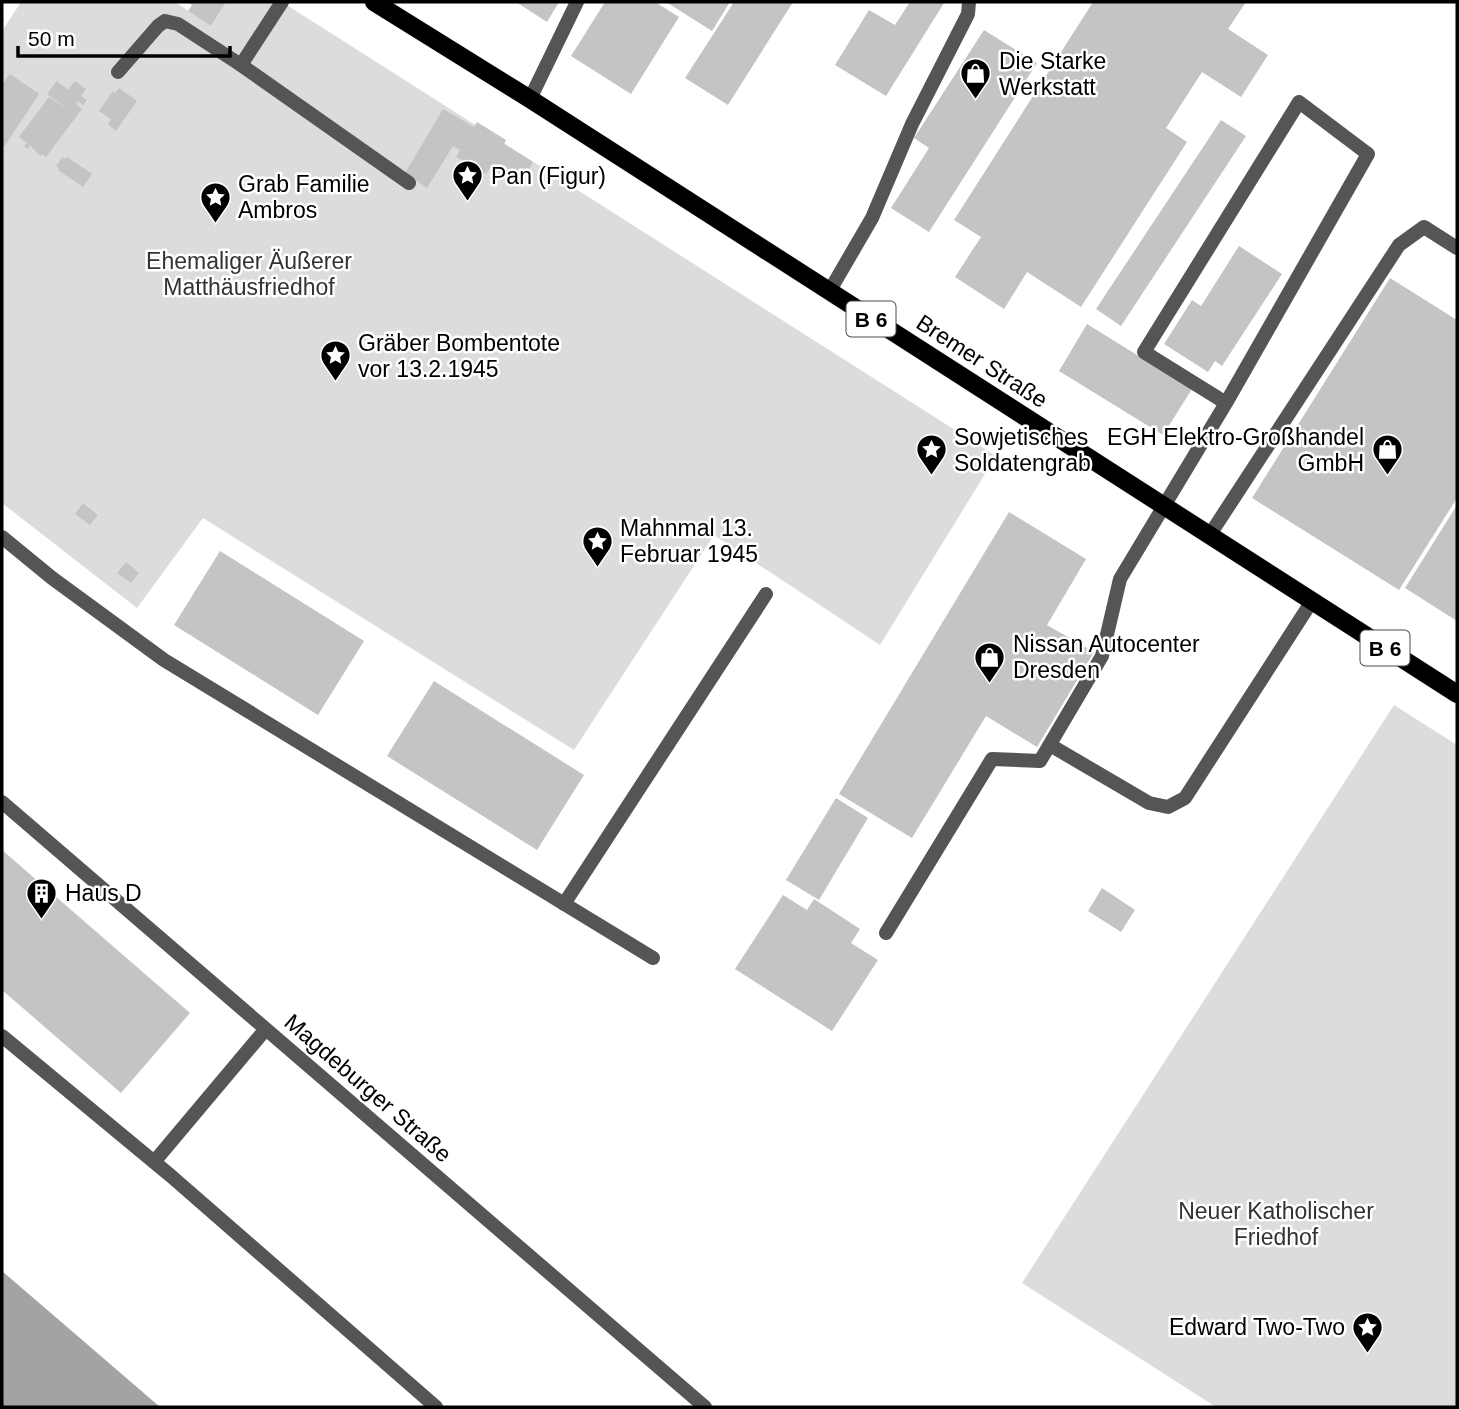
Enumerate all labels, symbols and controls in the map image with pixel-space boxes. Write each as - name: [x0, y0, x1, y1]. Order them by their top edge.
- scale bar: [18, 14, 229, 58]
- text: 50 m: [28, 27, 75, 50]
- place label: Die Starke Werkstatt: [999, 48, 1106, 100]
- shop icon: Die Starke Werkstatt: [959, 57, 993, 101]
- place icon: Pan (Figur): [451, 159, 485, 203]
- place label: Pan (Figur): [491, 163, 606, 189]
- place label: Grab Familie Ambros: [238, 171, 370, 223]
- place icon: Grab Familie Ambros: [198, 180, 232, 224]
- park label: Ehemaliger Äußerer Matthäusfriedhof: [146, 248, 352, 300]
- road number: B 6: [846, 302, 896, 336]
- street label: Bremer Straße: [912, 309, 1052, 413]
- place label: Gräber Bombentote vor 13.2.1945: [358, 330, 560, 382]
- place icon: Gräber Bombentote vor 13.2.1945: [318, 339, 352, 383]
- place label: Sowjetisches Soldatengrab: [954, 424, 1091, 476]
- place label: EGH Elektro-Großhandel GmbH: [1107, 424, 1364, 476]
- place icon: Sowjetisches Soldatengrab: [914, 433, 948, 477]
- shop icon: EGH Elektro-Großhandel GmbH: [1370, 433, 1404, 477]
- place label: Mahnmal 13. Februar 1945: [620, 515, 758, 567]
- place icon: Mahnmal 13. Februar 1945: [580, 524, 614, 568]
- road number: B 6: [1360, 630, 1410, 666]
- place label: Nissan Autocenter Dresden: [1013, 631, 1200, 683]
- shop icon: Nissan Autocenter Dresden: [973, 640, 1007, 684]
- building icon: Haus D: [25, 876, 59, 920]
- place label: Haus D: [65, 880, 142, 906]
- street label: Magdeburger Straße: [279, 1009, 457, 1167]
- park label: Neuer Katholischer Friedhof: [1178, 1198, 1374, 1250]
- place icon: Edward Two-Two: [1351, 1310, 1385, 1354]
- place label: Edward Two-Two: [1169, 1314, 1345, 1340]

